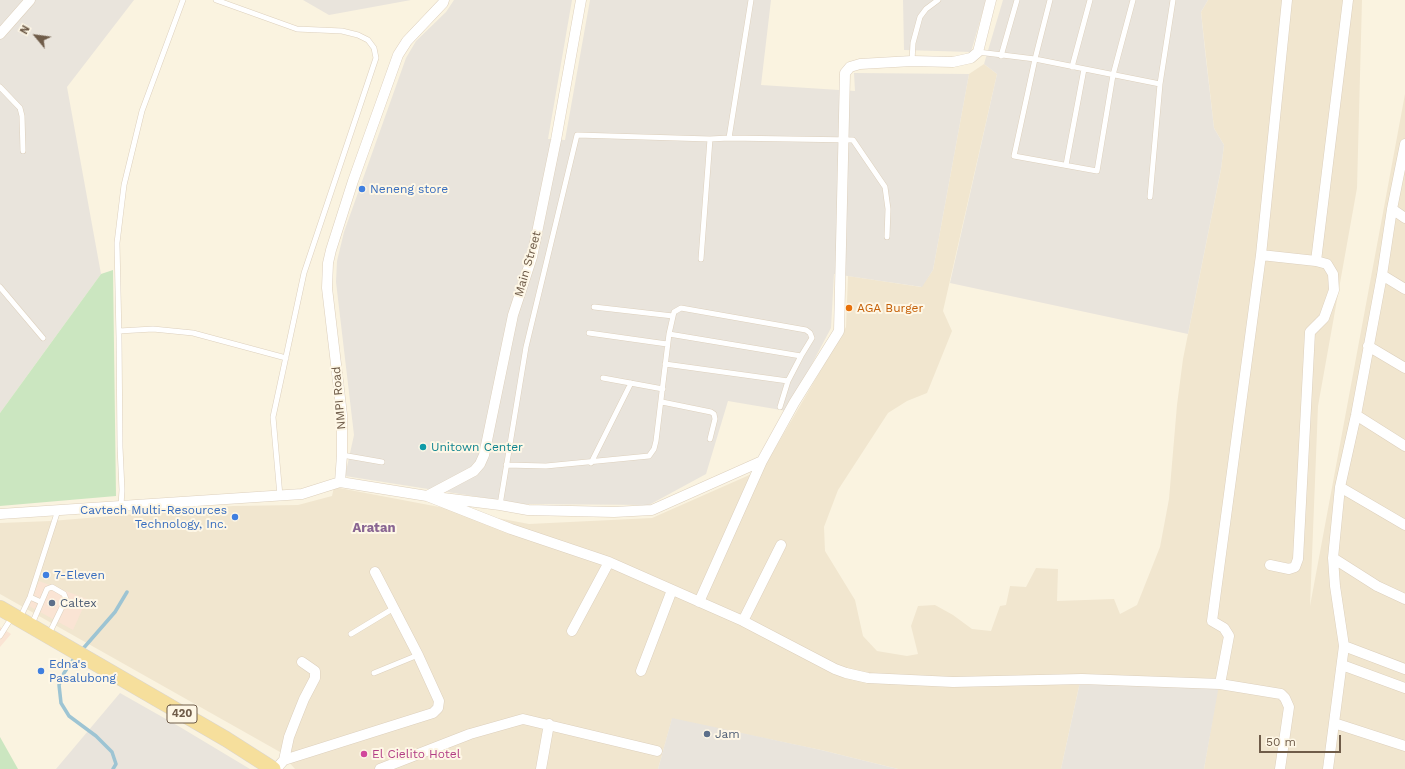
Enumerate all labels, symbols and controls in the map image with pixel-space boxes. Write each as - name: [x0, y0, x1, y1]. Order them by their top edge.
- north arrow: [16, 16, 56, 56]
- text: N: [17, 23, 33, 37]
- place label: Neneng store: [370, 182, 448, 196]
- marker: Neneng store: [357, 184, 367, 194]
- street label: Main Street: [512, 229, 544, 299]
- place label: AGA Burger: [857, 301, 923, 315]
- marker: AGA Burger: [844, 303, 854, 313]
- street label: NMPI Road: [329, 366, 349, 430]
- place label: Unitown Center: [431, 440, 523, 454]
- marker: Unitown Center: [418, 442, 428, 452]
- place label: Cavtech Multi-Resources Technology, Inc.: [80, 503, 227, 531]
- marker: Cavtech Multi-Resources Technology, Inc.: [230, 512, 240, 522]
- district label: Aratan: [353, 520, 395, 536]
- place label: 7-Eleven: [54, 568, 105, 582]
- marker: 7-Eleven: [41, 570, 51, 580]
- place label: Caltex: [60, 596, 97, 610]
- marker: Caltex: [47, 598, 57, 608]
- place label: Edna's Pasalubong: [49, 657, 116, 685]
- marker: Edna's Pasalubong: [36, 666, 46, 676]
- road number: 420: [167, 705, 197, 723]
- place label: Jam: [715, 727, 740, 741]
- scale bar: [1261, 727, 1343, 753]
- marker: Jam: [702, 729, 712, 739]
- text: 50 m: [1266, 735, 1296, 749]
- place label: El Cielito Hotel: [372, 747, 460, 761]
- marker: El Cielito Hotel: [359, 749, 369, 759]

